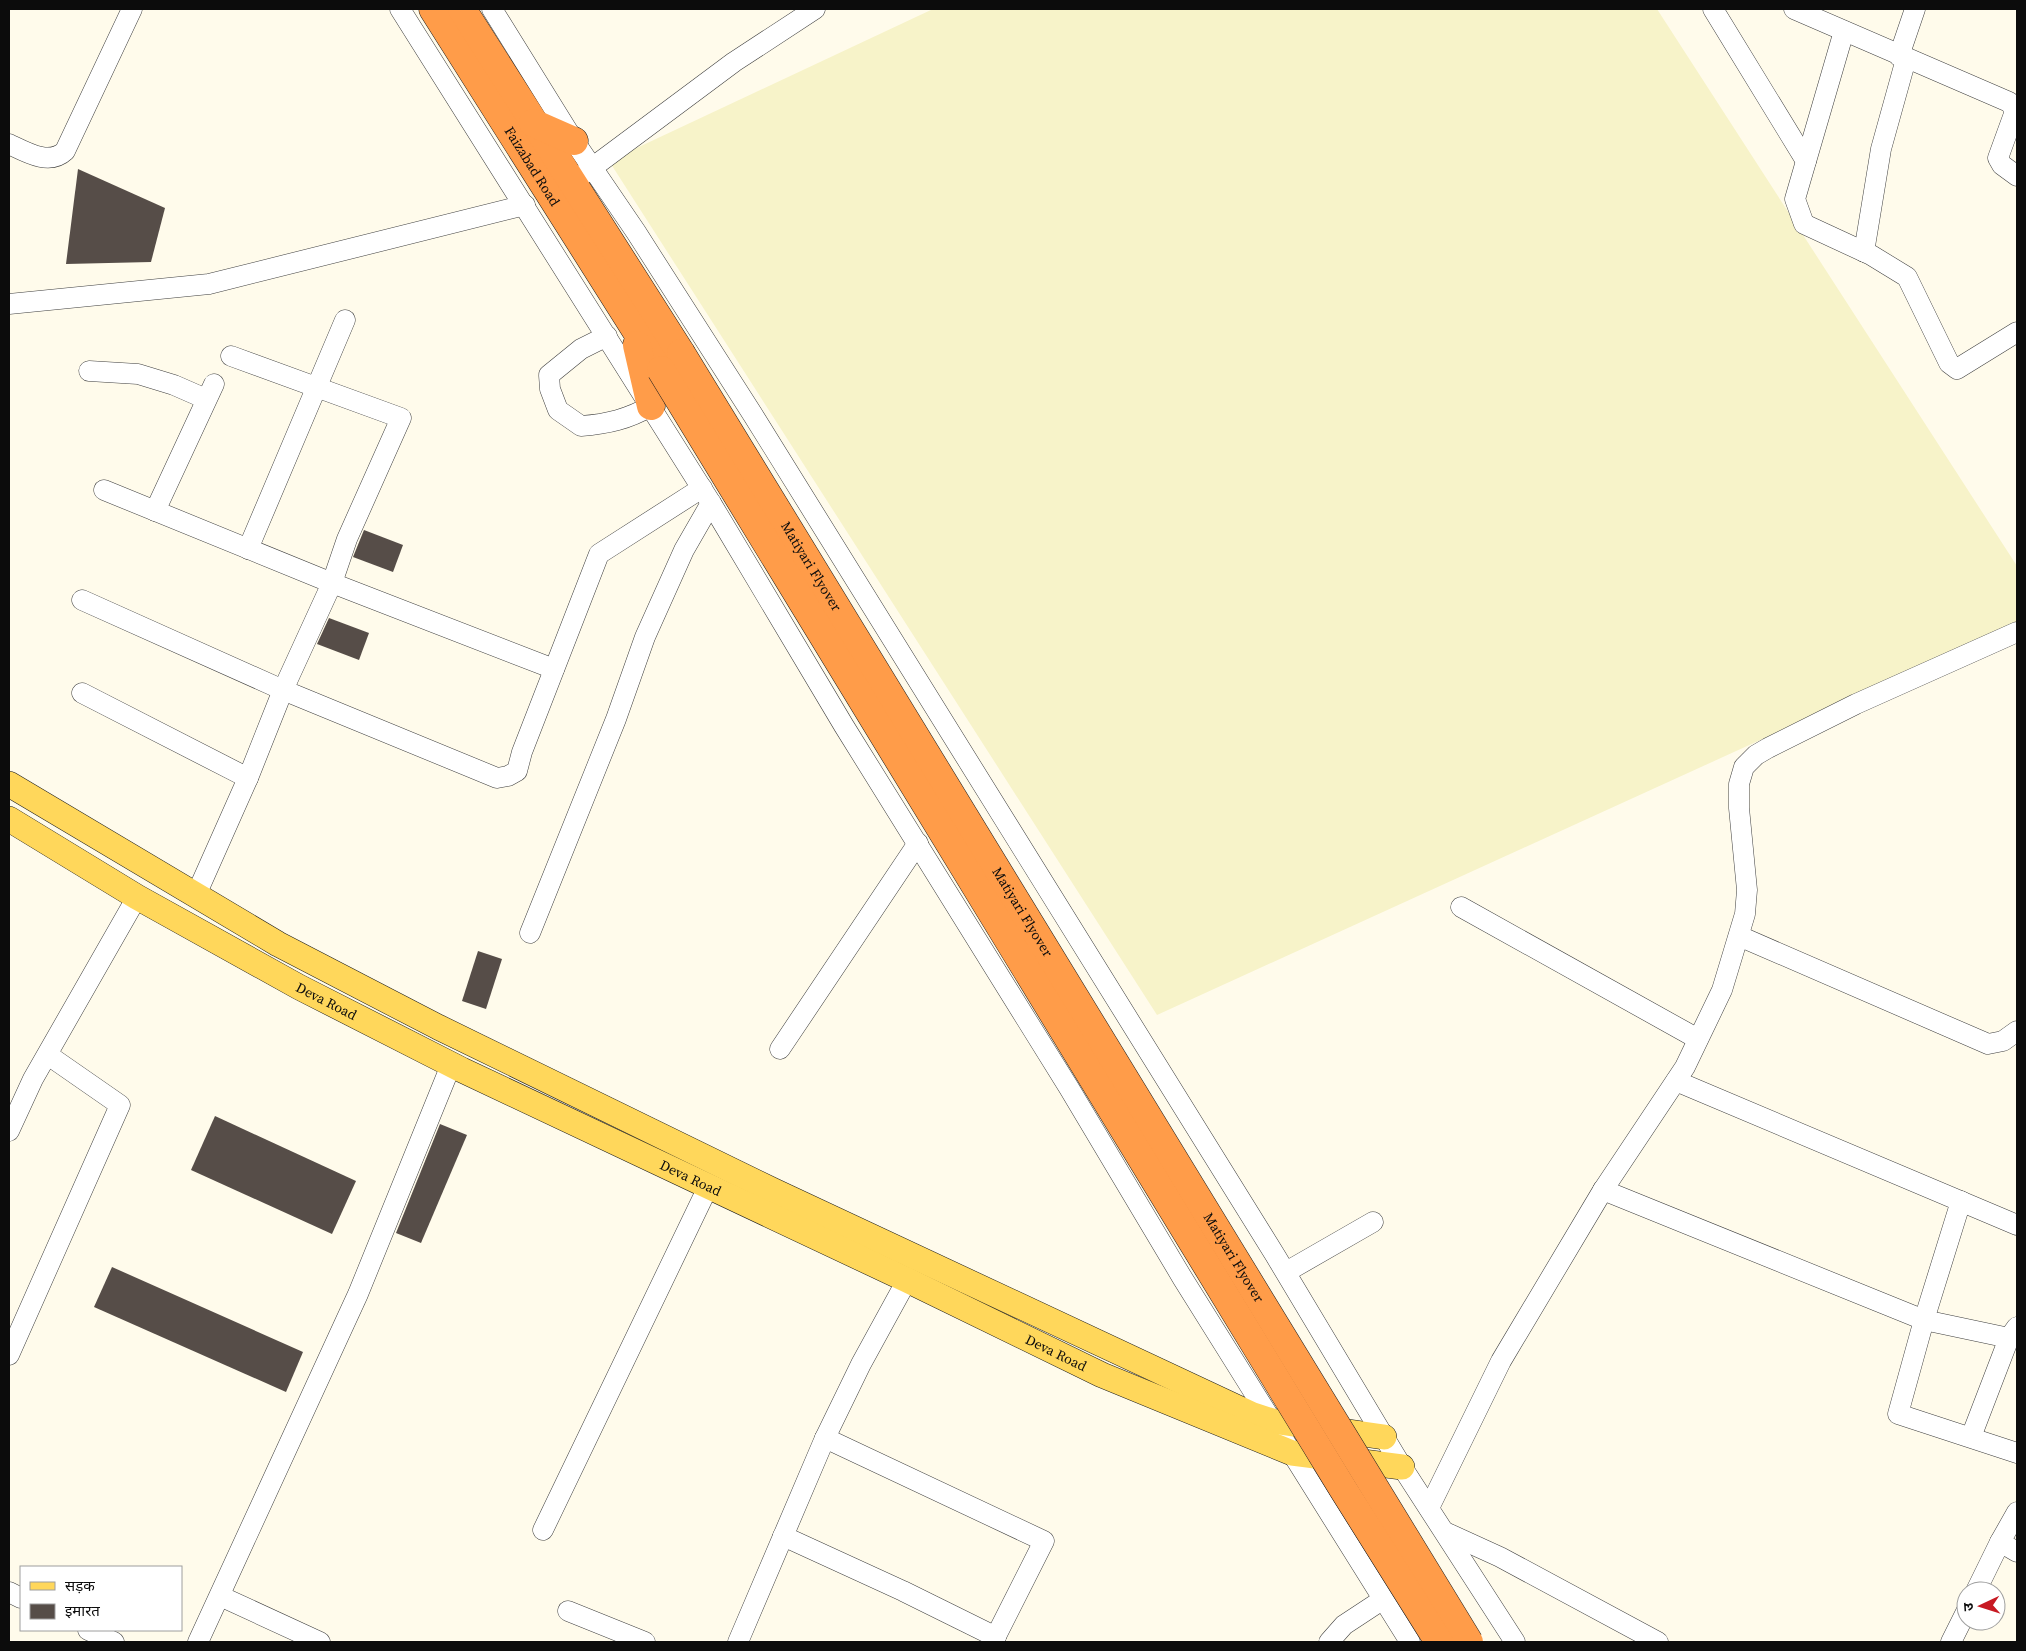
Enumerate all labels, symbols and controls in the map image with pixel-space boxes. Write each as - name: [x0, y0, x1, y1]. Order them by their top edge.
- street label: Faizabad Road: [500, 123, 565, 210]
- street label: Matiyari Flyover: [776, 518, 847, 615]
- street label: Matiyari Flyover: [987, 863, 1058, 961]
- street label: Deva Road: [292, 977, 360, 1025]
- street label: Deva Road: [657, 1155, 725, 1201]
- street label: Matiyari Flyover: [1199, 1209, 1269, 1306]
- street label: Deva Road: [1022, 1329, 1090, 1376]
- legend: [20, 1566, 182, 1631]
- text: सड़क: [65, 1575, 95, 1596]
- north arrow: [1956, 1581, 2006, 1631]
- text: इमारत: [65, 1600, 100, 1621]
- text: उ: [1958, 1601, 1978, 1612]

